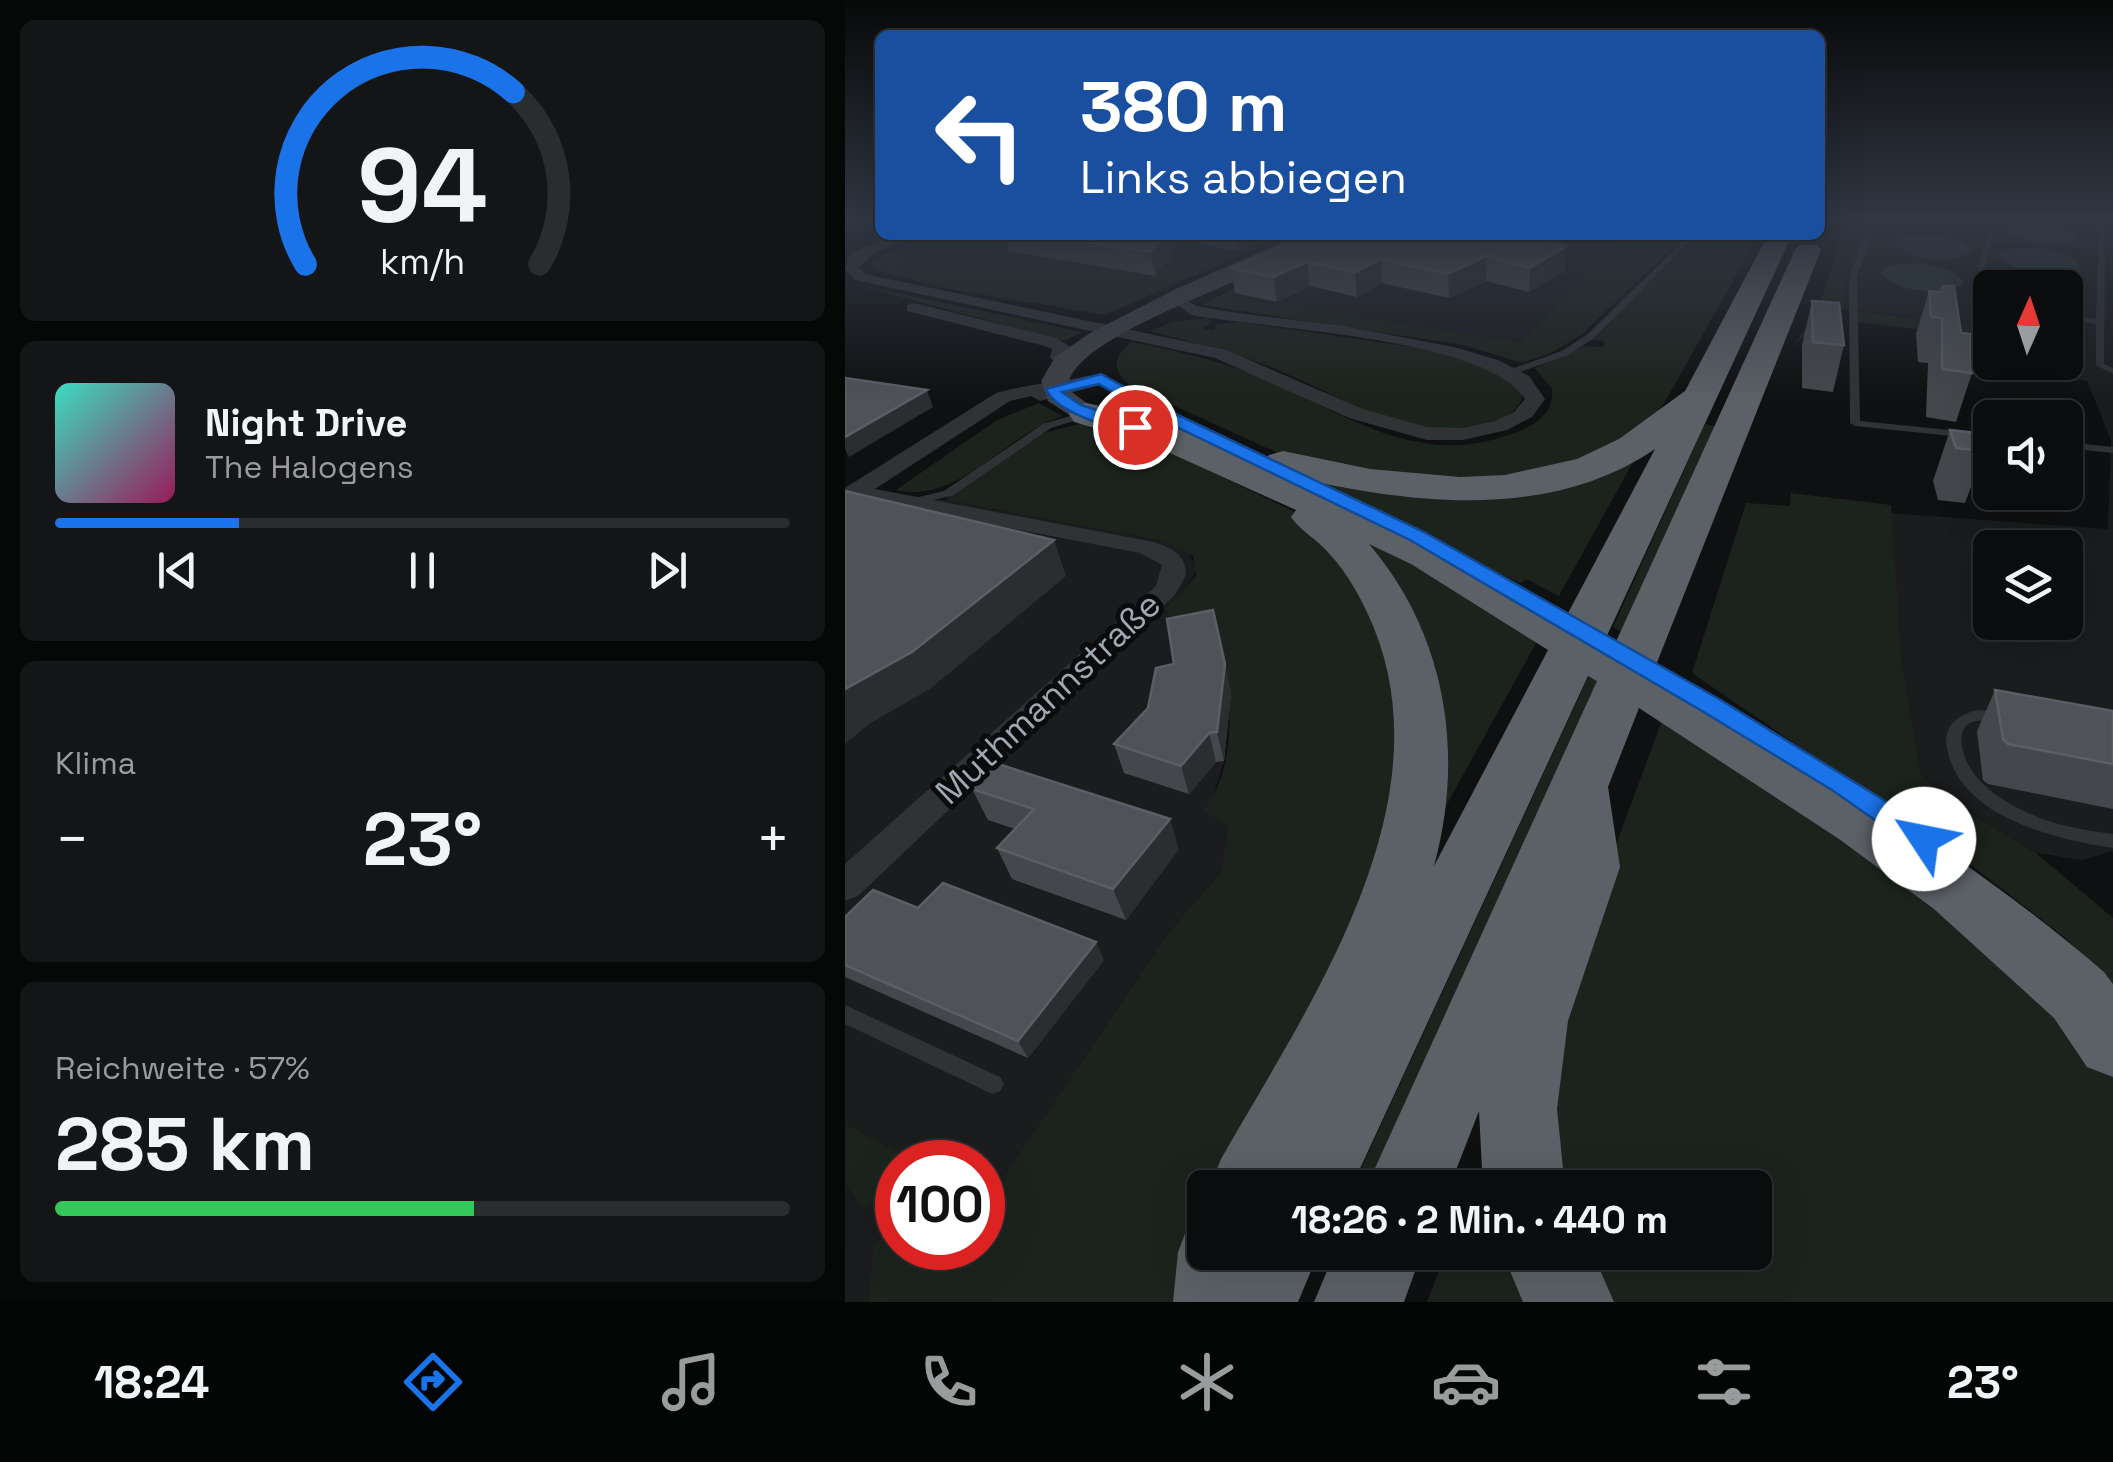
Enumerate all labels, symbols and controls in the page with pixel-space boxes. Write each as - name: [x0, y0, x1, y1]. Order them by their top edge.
- text: 380 m: [1080, 62, 1287, 151]
- icon: left: [915, 70, 1045, 200]
- text: 94: [357, 120, 488, 252]
- text: Links abbiegen: [1080, 149, 1407, 206]
- text: km/h: [380, 239, 465, 284]
- north arrow: [1973, 270, 2083, 380]
- map controls: [1973, 270, 2083, 640]
- pin: [1093, 385, 1178, 470]
- text: Night Drive: [205, 399, 407, 447]
- icon: arrive: [1108, 400, 1163, 455]
- button: sound: [1973, 400, 2083, 510]
- text: The Halogens: [205, 447, 414, 487]
- button: layers: [1973, 530, 2083, 640]
- icon: previous: [150, 543, 205, 598]
- icon: pause: [395, 543, 450, 598]
- icon: next: [640, 543, 695, 598]
- street label: Muthmannstraße: [926, 582, 1170, 814]
- text: Klima: [55, 743, 136, 783]
- position arrow: [1872, 787, 1976, 891]
- text: 23°: [363, 791, 482, 887]
- text: −: [55, 804, 89, 874]
- text: +: [756, 804, 790, 874]
- text: Reichweite · 57%: [55, 1048, 310, 1088]
- text: 285 km: [55, 1096, 315, 1192]
- speed limit sign: 100: [875, 1140, 1005, 1270]
- text: 18:26 · 2 Min. · 440 m: [1291, 1196, 1668, 1244]
- icon: directions: [398, 1347, 468, 1417]
- icon: music: [656, 1347, 726, 1417]
- icon: phone: [914, 1347, 984, 1417]
- icon: climate: [1172, 1347, 1242, 1417]
- icon: car: [1431, 1347, 1501, 1417]
- icon: filters: [1689, 1347, 1759, 1417]
- text: 18:24: [94, 1354, 210, 1411]
- text: 23°: [1947, 1354, 2019, 1411]

